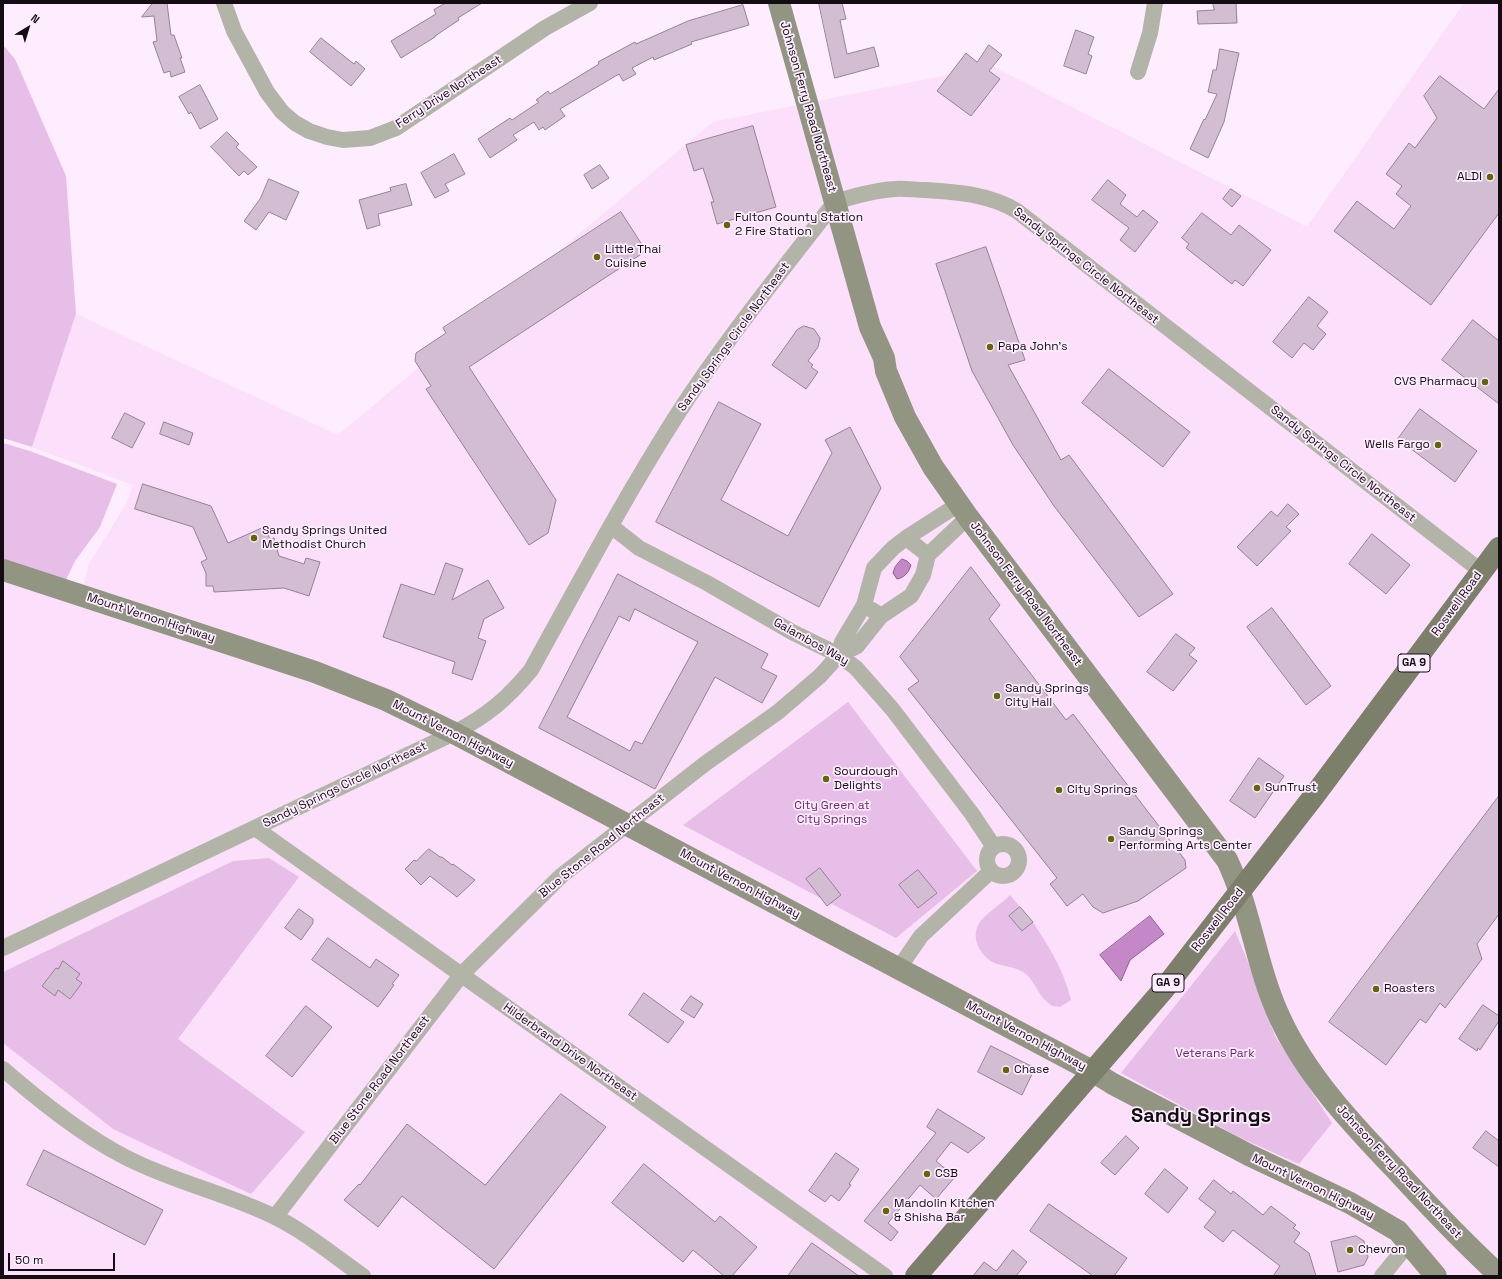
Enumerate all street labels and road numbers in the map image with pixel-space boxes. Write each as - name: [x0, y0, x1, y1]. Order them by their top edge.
- street label: Johnson Ferry Road Northeast: [777, 20, 839, 194]
- street label: Ferry Drive Northeast: [393, 52, 505, 132]
- street label: Sandy Springs Circle Northeast: [1010, 205, 1162, 327]
- street label: Sandy Springs Circle Northeast: [675, 260, 793, 414]
- street label: Sandy Springs Circle Northeast: [1267, 403, 1419, 525]
- street label: Johnson Ferry Road Northeast: [967, 519, 1085, 669]
- street label: Roswell Road: [1429, 569, 1485, 639]
- street label: Mount Vernon Highway: [85, 590, 217, 646]
- street label: Galambos Way: [771, 615, 851, 669]
- road number: GA 9: [1398, 654, 1430, 672]
- street label: Mount Vernon Highway: [390, 697, 516, 771]
- street label: Sandy Springs Circle Northeast: [261, 739, 429, 831]
- street label: Blue Stone Road Northeast: [536, 791, 668, 901]
- street label: Mount Vernon Highway: [677, 846, 803, 922]
- street label: Roswell Road: [1189, 886, 1247, 954]
- road number: GA 9: [1152, 974, 1184, 992]
- street label: Mount Vernon Highway: [963, 998, 1089, 1074]
- street label: Hilderbrand Drive Northeast: [500, 1000, 640, 1104]
- street label: Blue Stone Road Northeast: [327, 1013, 433, 1147]
- street label: Johnson Ferry Road Northeast: [1333, 1102, 1465, 1242]
- street label: Mount Vernon Highway: [1250, 1151, 1376, 1223]

